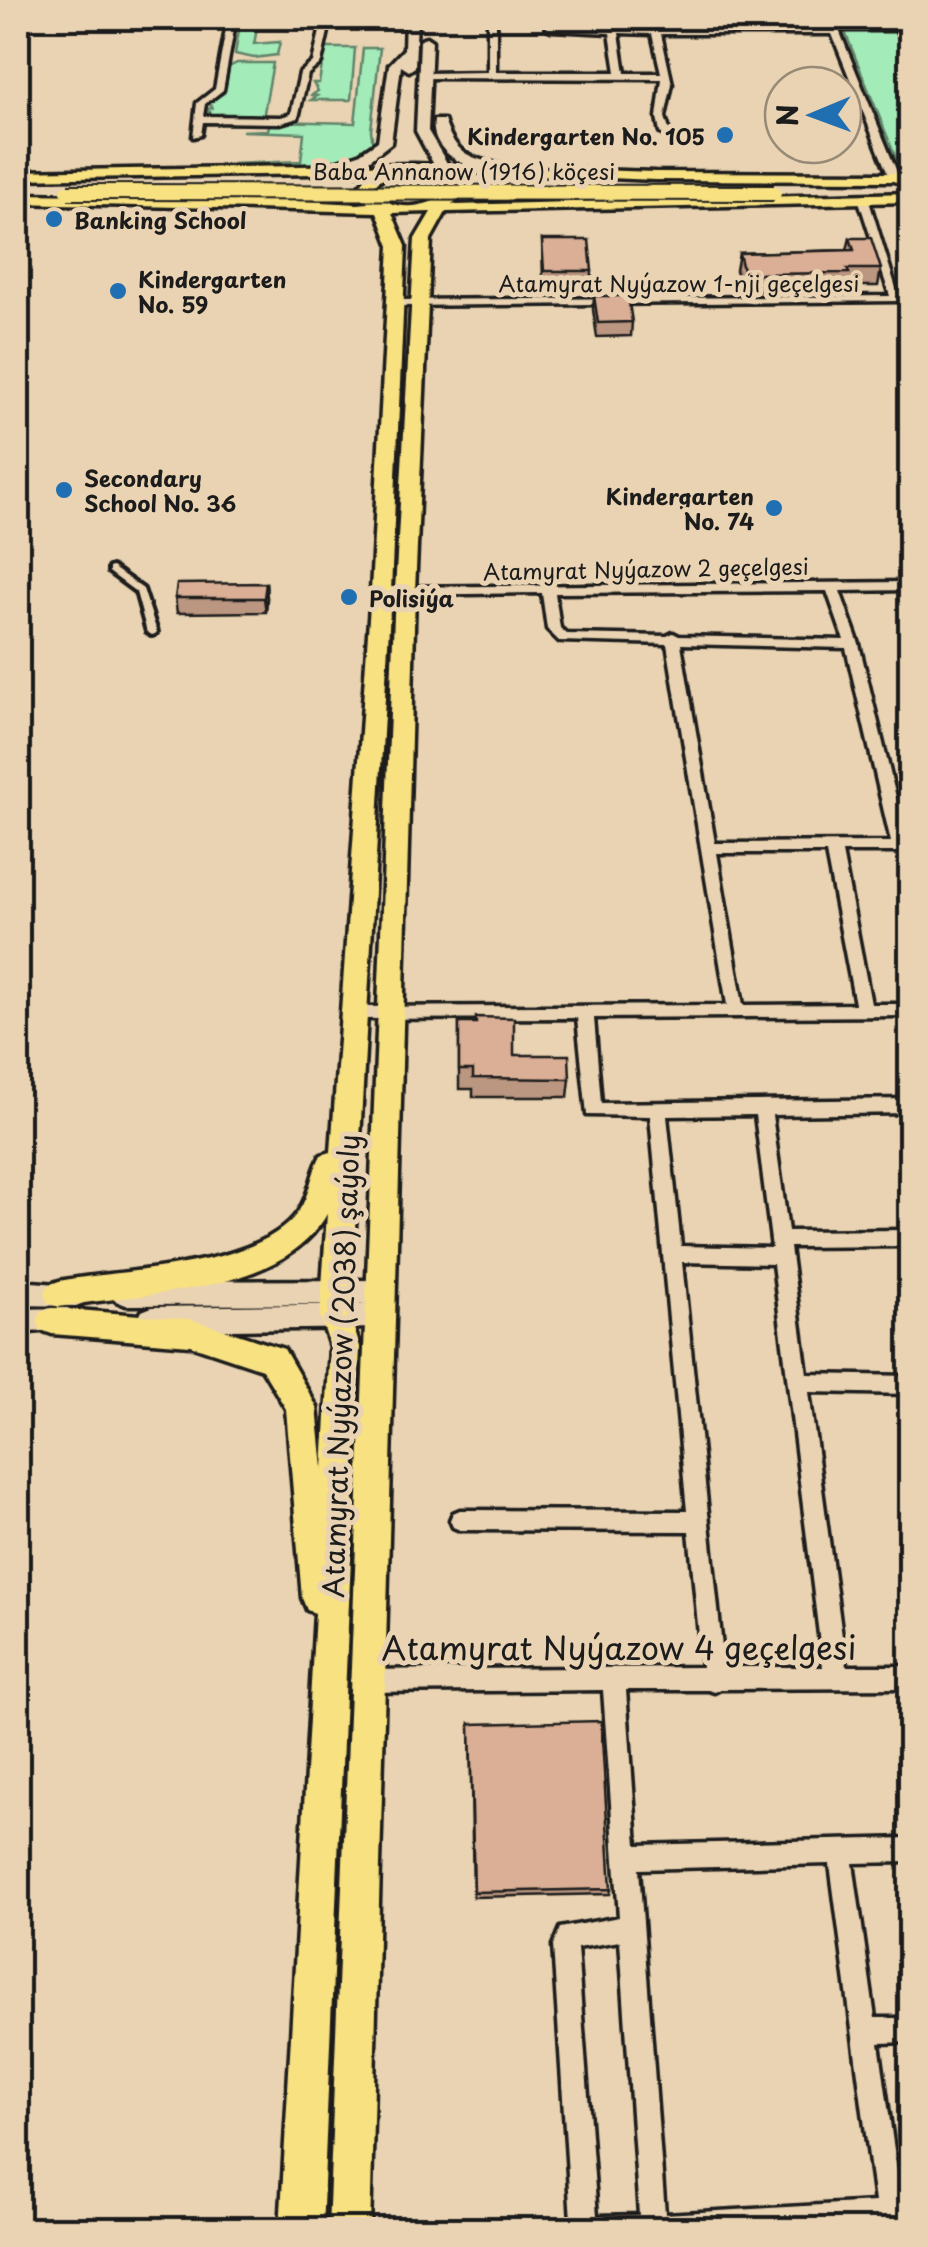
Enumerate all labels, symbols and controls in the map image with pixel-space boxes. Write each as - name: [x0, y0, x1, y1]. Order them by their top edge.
- north arrow: [763, 65, 863, 165]
- text: N: [765, 104, 808, 127]
- place label: Kindergarten No. 105: [467, 119, 705, 152]
- marker: Kindergarten No. 105: [714, 124, 736, 146]
- street label: Baba Annanow (1916) köçesi: [313, 154, 615, 187]
- place label: Banking School: [74, 203, 247, 236]
- marker: Banking School: [43, 208, 65, 230]
- place label: Kindergarten No. 59: [138, 262, 286, 320]
- street label: Atamyrat Nyýazow 1-nji geçelgesi: [499, 266, 859, 299]
- marker: Kindergarten No. 59: [107, 280, 129, 302]
- place label: Secondary School No. 36: [84, 461, 236, 519]
- marker: Secondary School No. 36: [53, 479, 75, 501]
- place label: Kindergarten No. 74: [606, 479, 754, 537]
- marker: Kindergarten No. 74: [763, 497, 785, 519]
- street label: Atamyrat Nyýazow 2 geçelgesi: [483, 549, 809, 587]
- place label: Polisiýa: [369, 581, 454, 614]
- marker: Polisiýa: [338, 586, 360, 608]
- street label: Atamyrat Nyýazow (2038) şaýoly: [310, 1134, 370, 1598]
- street label: Atamyrat Nyýazow 4 geçelgesi: [382, 1623, 856, 1671]

